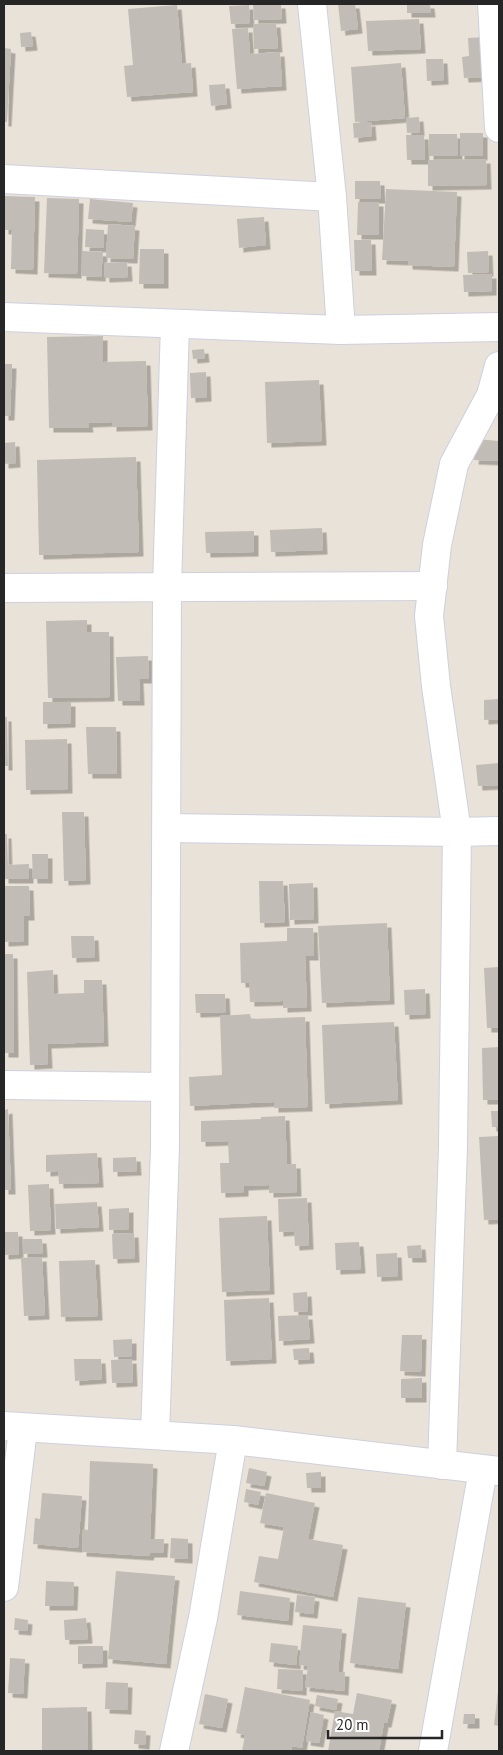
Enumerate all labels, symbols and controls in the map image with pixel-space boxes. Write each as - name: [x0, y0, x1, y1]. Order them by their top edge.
- scale bar: [328, 1708, 442, 1740]
- text: 20 m: [336, 1715, 369, 1734]

